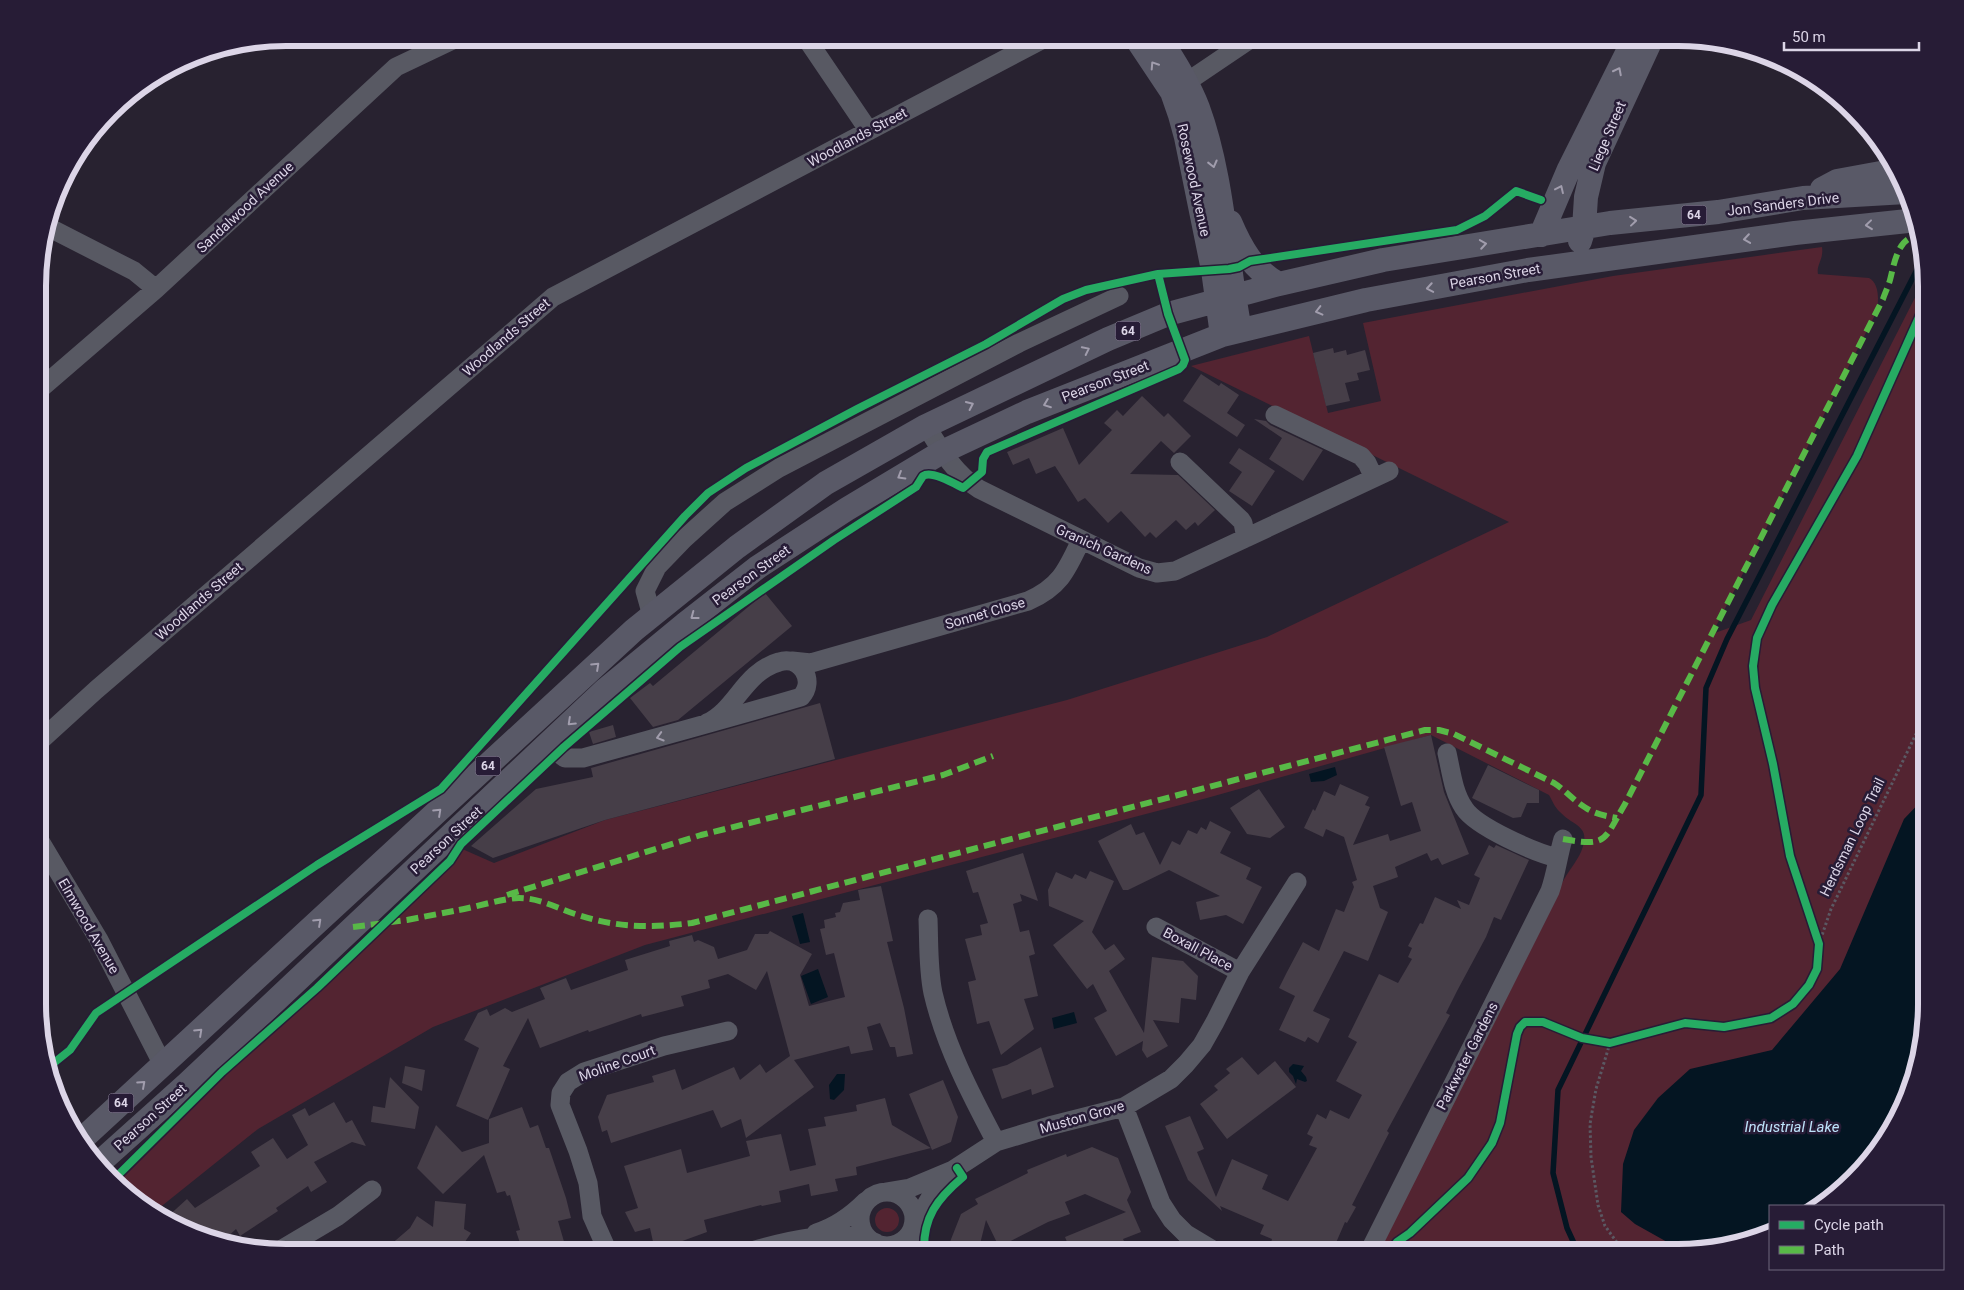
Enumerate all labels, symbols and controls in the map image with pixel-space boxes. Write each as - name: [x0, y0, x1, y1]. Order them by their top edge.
- scale bar: [1784, 20, 1919, 52]
- text: 50 m: [1792, 28, 1826, 46]
- one-way arrow: [1150, 61, 1160, 70]
- one-way arrow: [1612, 68, 1622, 77]
- street label: Liege Street: [1585, 98, 1629, 173]
- street label: Woodlands Street: [805, 104, 910, 170]
- street label: Rosewood Avenue: [1174, 122, 1214, 238]
- street label: Sandalwood Avenue: [193, 158, 297, 256]
- one-way arrow: [1207, 160, 1218, 169]
- one-way arrow: [1554, 186, 1564, 195]
- street label: Jon Sanders Drive: [1726, 189, 1840, 219]
- road number: 64: [1682, 206, 1706, 224]
- one-way arrow: [1629, 216, 1637, 227]
- one-way arrow: [1865, 219, 1873, 230]
- one-way arrow: [1742, 234, 1751, 244]
- one-way arrow: [1479, 239, 1487, 249]
- street label: Pearson Street: [1448, 260, 1542, 292]
- one-way arrow: [1425, 282, 1434, 292]
- street label: Woodlands Street: [459, 294, 553, 379]
- one-way arrow: [1314, 305, 1323, 316]
- road number: 64: [1116, 322, 1140, 341]
- one-way arrow: [1081, 346, 1090, 356]
- street label: Pearson Street: [1059, 357, 1151, 405]
- one-way arrow: [1043, 398, 1051, 408]
- one-way arrow: [964, 402, 973, 412]
- one-way arrow: [898, 470, 907, 480]
- street label: Granich Gardens: [1054, 521, 1154, 577]
- street label: Pearson Street: [709, 541, 793, 608]
- street label: Woodlands Street: [152, 558, 246, 643]
- street label: Sonnet Close: [943, 594, 1027, 632]
- one-way arrow: [690, 610, 700, 619]
- one-way arrow: [590, 663, 599, 672]
- one-way arrow: [568, 716, 577, 725]
- one-way arrow: [656, 731, 664, 741]
- road number: 64: [476, 756, 500, 776]
- street label: Herdsman Loop Trail: [1816, 775, 1888, 899]
- street label: Pearson Street: [407, 803, 485, 877]
- one-way arrow: [432, 809, 441, 818]
- street label: Elmwood Avenue: [55, 876, 123, 976]
- one-way arrow: [313, 919, 322, 928]
- street label: Boxall Place: [1161, 924, 1235, 974]
- street label: Parkwater Gardens: [1433, 1000, 1501, 1112]
- one-way arrow: [193, 1029, 202, 1038]
- street label: Moline Court: [577, 1042, 658, 1084]
- street label: Pearson Street: [111, 1080, 190, 1154]
- one-way arrow: [136, 1081, 145, 1090]
- road number: 64: [108, 1094, 134, 1112]
- street label: Muston Grove: [1038, 1097, 1126, 1137]
- water label: Industrial Lake: [1745, 1118, 1840, 1136]
- legend: [1769, 1205, 1944, 1270]
- text: Cycle path: [1814, 1216, 1884, 1234]
- text: Path: [1814, 1241, 1845, 1259]

